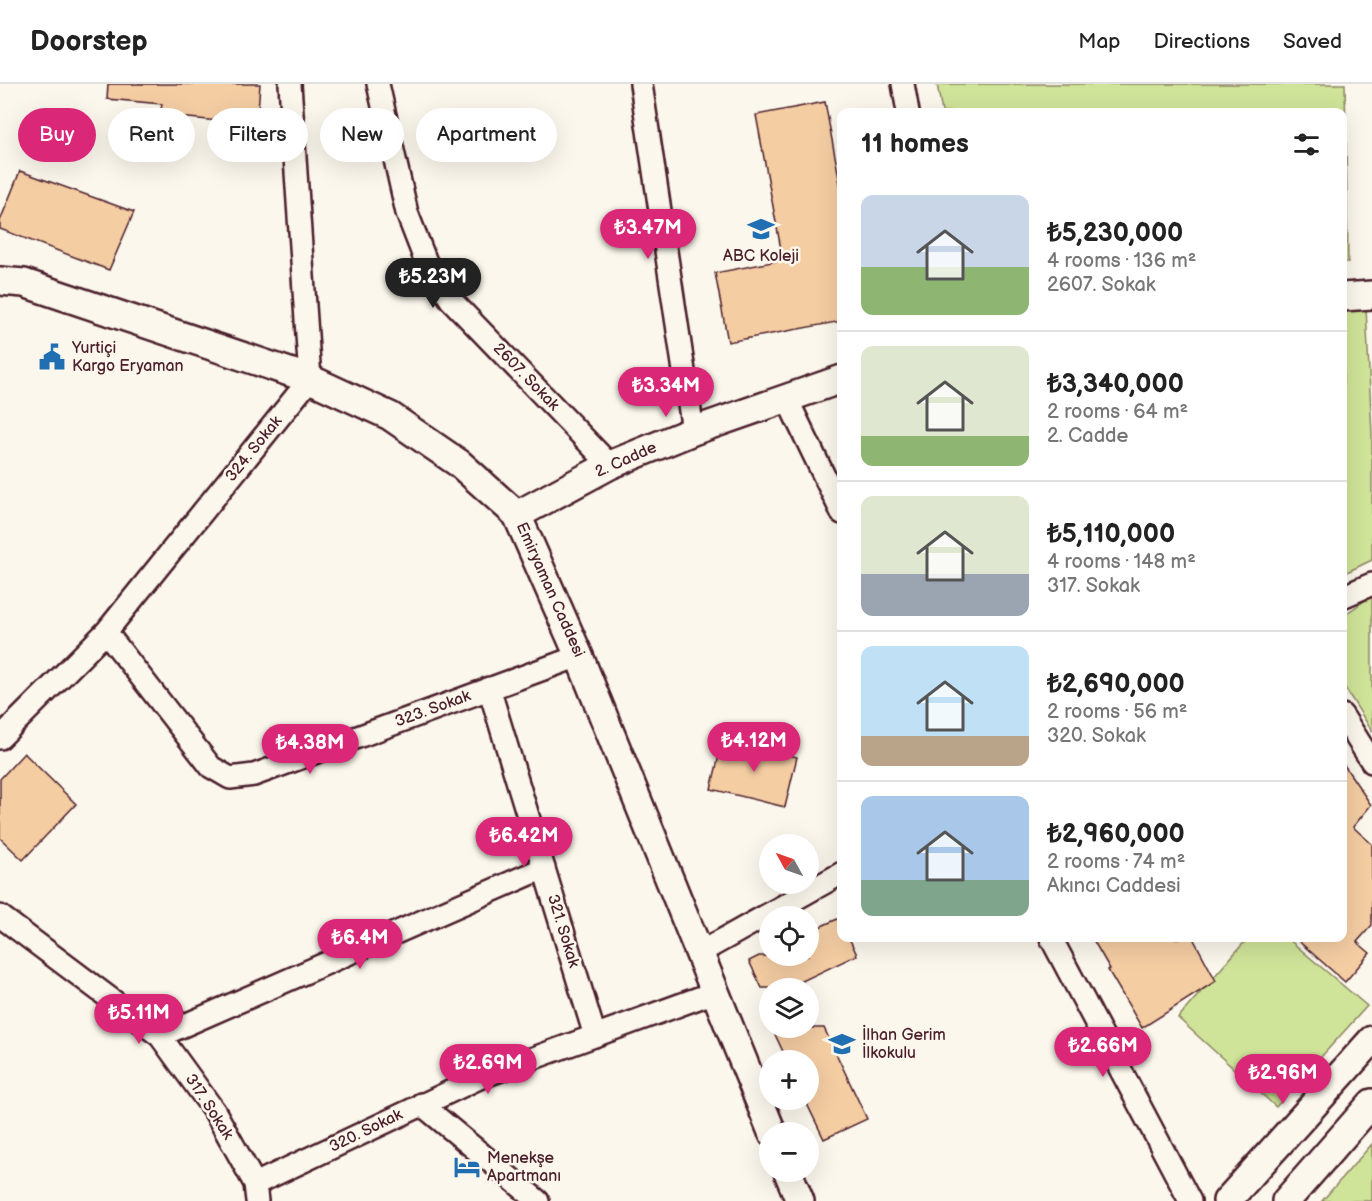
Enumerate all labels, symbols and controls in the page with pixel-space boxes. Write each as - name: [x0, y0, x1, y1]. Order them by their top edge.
- text: Doorstep: [30, 25, 147, 58]
- text: Map: [1078, 29, 1121, 54]
- text: Directions: [1154, 29, 1250, 54]
- text: Saved: [1283, 29, 1342, 54]
- chip: Buy: [18, 108, 96, 162]
- chip: Rent: [108, 108, 195, 162]
- chip: Filters: [207, 108, 308, 162]
- chip: New: [320, 108, 404, 162]
- chip: Apartment: [416, 108, 557, 162]
- icon: filters: [1290, 128, 1323, 161]
- text: 11 homes: [861, 129, 969, 160]
- pin: ₺3.47M: [599, 209, 697, 260]
- school or university icon: ABC Koleji: [746, 214, 776, 244]
- text: ₺3.47M: [614, 216, 682, 240]
- text: ₺5,230,000: [1047, 218, 1183, 249]
- icon: home: [909, 219, 981, 291]
- place label: ABC Koleji: [723, 247, 799, 266]
- text: 4 rooms · 136 m²: [1047, 249, 1196, 273]
- pin: ₺5.23M: [384, 258, 482, 309]
- text: ₺5.23M: [399, 265, 467, 289]
- text: 2607. Sokak: [1047, 273, 1156, 297]
- place label: Yurtiçi Kargo Eryaman: [71, 339, 184, 376]
- street label: 2607. Sokak: [489, 339, 563, 415]
- public building icon: Yurtiçi Kargo Eryaman: [37, 342, 67, 372]
- pin: ₺3.34M: [617, 367, 715, 418]
- text: ₺3,340,000: [1047, 369, 1184, 400]
- icon: home: [909, 370, 981, 442]
- text: ₺3.34M: [632, 374, 700, 398]
- text: 2 rooms · 64 m²: [1047, 400, 1188, 424]
- street label: 324. Sokak: [222, 412, 286, 486]
- text: 2. Cadde: [1047, 424, 1128, 448]
- street label: 2. Cadde: [592, 438, 660, 482]
- text: ₺5,110,000: [1047, 519, 1175, 550]
- street label: Emiryaman Caddesi: [512, 520, 588, 660]
- icon: home: [909, 520, 981, 592]
- text: 4 rooms · 148 m²: [1047, 550, 1196, 574]
- text: 317. Sokak: [1047, 574, 1140, 598]
- text: ₺2,690,000: [1047, 669, 1185, 700]
- icon: home: [909, 670, 981, 742]
- street label: 323. Sokak: [393, 686, 474, 731]
- text: 2 rooms · 56 m²: [1047, 700, 1187, 724]
- pin: ₺4.12M: [705, 722, 803, 773]
- pin: ₺4.38M: [261, 724, 359, 775]
- text: 320. Sokak: [1047, 724, 1146, 748]
- text: ₺4.12M: [721, 729, 787, 753]
- text: ₺4.38M: [276, 731, 344, 755]
- pin: ₺6.42M: [475, 817, 573, 868]
- text: ₺2,960,000: [1047, 819, 1185, 850]
- icon: home: [909, 820, 981, 892]
- text: ₺6.42M: [490, 824, 558, 848]
- north arrow: [759, 834, 819, 894]
- map controls: [759, 834, 819, 1182]
- text: 2 rooms · 74 m²: [1047, 850, 1185, 874]
- text: Akıncı Caddesi: [1047, 874, 1181, 898]
- street label: 321. Sokak: [543, 892, 583, 970]
- button: locate: [759, 906, 819, 966]
- pin: ₺6.4M: [318, 919, 402, 970]
- text: ₺6.4M: [332, 926, 388, 950]
- button: layers: [759, 978, 819, 1038]
- pin: ₺5.11M: [90, 994, 188, 1045]
- text: ₺5.11M: [108, 1001, 170, 1025]
- place label: İlhan Gerim İlkokulu: [862, 1024, 946, 1063]
- pin: ₺2.66M: [1054, 1027, 1152, 1078]
- school or university icon: İlhan Gerim İlkokulu: [827, 1029, 857, 1059]
- text: ₺2.66M: [1068, 1034, 1138, 1058]
- pin: ₺2.69M: [439, 1044, 537, 1095]
- button: +: [759, 1050, 819, 1110]
- text: ₺2.69M: [454, 1051, 522, 1075]
- pin: ₺2.96M: [1234, 1054, 1332, 1105]
- text: ₺2.96M: [1249, 1061, 1317, 1085]
- street label: 317. Sokak: [181, 1071, 237, 1143]
- street label: 320. Sokak: [326, 1105, 406, 1157]
- button: −: [759, 1122, 819, 1182]
- place label: Menekşe Apartmanı: [487, 1149, 561, 1186]
- hotel icon: Menekşe Apartmanı: [452, 1152, 482, 1182]

